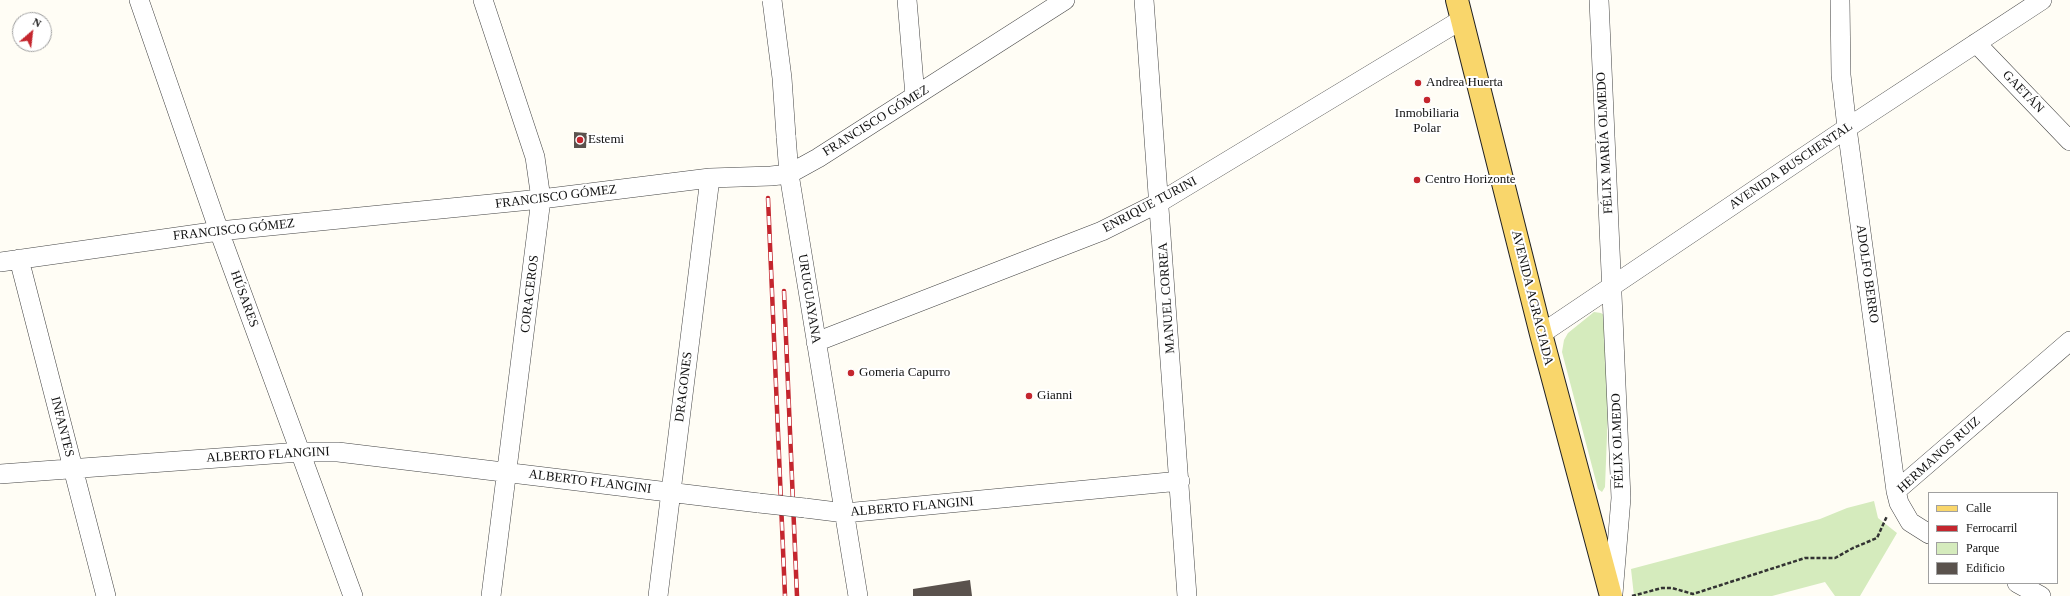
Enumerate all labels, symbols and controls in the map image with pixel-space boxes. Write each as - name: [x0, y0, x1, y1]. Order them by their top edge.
- north arrow: [12, 12, 52, 52]
- text: N: [31, 15, 43, 29]
- street label: GAETÁN: [1999, 67, 2047, 117]
- street label: FÉLIX MARÍA OLMEDO: [1593, 72, 1617, 214]
- place label: Andrea Huerta: [1426, 75, 1503, 91]
- marker: Andrea Huerta: [1413, 78, 1423, 88]
- street label: FRANCISCO GÓMEZ: [820, 82, 932, 160]
- marker: Inmobiliaria Polar: [1422, 95, 1432, 105]
- place label: Inmobiliaria Polar: [1395, 106, 1459, 137]
- street label: AVENIDA BUSCHENTAL: [1726, 119, 1856, 213]
- place label: Estemi: [588, 132, 624, 148]
- marker: Estemi: [575, 135, 585, 145]
- place label: Centro Horizonte: [1425, 172, 1516, 188]
- street label: ENRIQUE TURINI: [1100, 174, 1200, 236]
- marker: Centro Horizonte: [1412, 175, 1422, 185]
- street label: FRANCISCO GÓMEZ: [494, 182, 618, 212]
- street label: FRANCISCO GÓMEZ: [172, 216, 296, 244]
- street label: ADOLFO BERRO: [1852, 224, 1882, 324]
- street label: AVENIDA AGRACIADA: [1508, 229, 1556, 367]
- street label: MANUEL CORREA: [1155, 242, 1179, 354]
- street label: URUGUAYANA: [794, 253, 824, 345]
- street label: CORACEROS: [518, 254, 542, 334]
- street label: HÚSARES: [227, 269, 261, 329]
- street label: DRAGONES: [672, 351, 696, 423]
- place label: Gomeria Capurro: [859, 365, 950, 381]
- marker: Gomeria Capurro: [846, 368, 856, 378]
- place label: Gianni: [1037, 388, 1072, 404]
- marker: Gianni: [1024, 391, 1034, 401]
- street label: FÉLIX OLMEDO: [1609, 393, 1627, 489]
- street label: INFANTES: [47, 395, 77, 459]
- street label: HERMANOS RUIZ: [1894, 414, 1984, 496]
- street label: ALBERTO FLANGINI: [206, 444, 330, 466]
- street label: ALBERTO FLANGINI: [528, 467, 652, 497]
- legend: [1928, 492, 2058, 584]
- street label: ALBERTO FLANGINI: [850, 494, 974, 520]
- text: Calle: [1966, 501, 1991, 515]
- text: Ferrocarril: [1966, 521, 2017, 535]
- text: Parque: [1966, 541, 1999, 555]
- text: Edificio: [1966, 561, 2005, 575]

